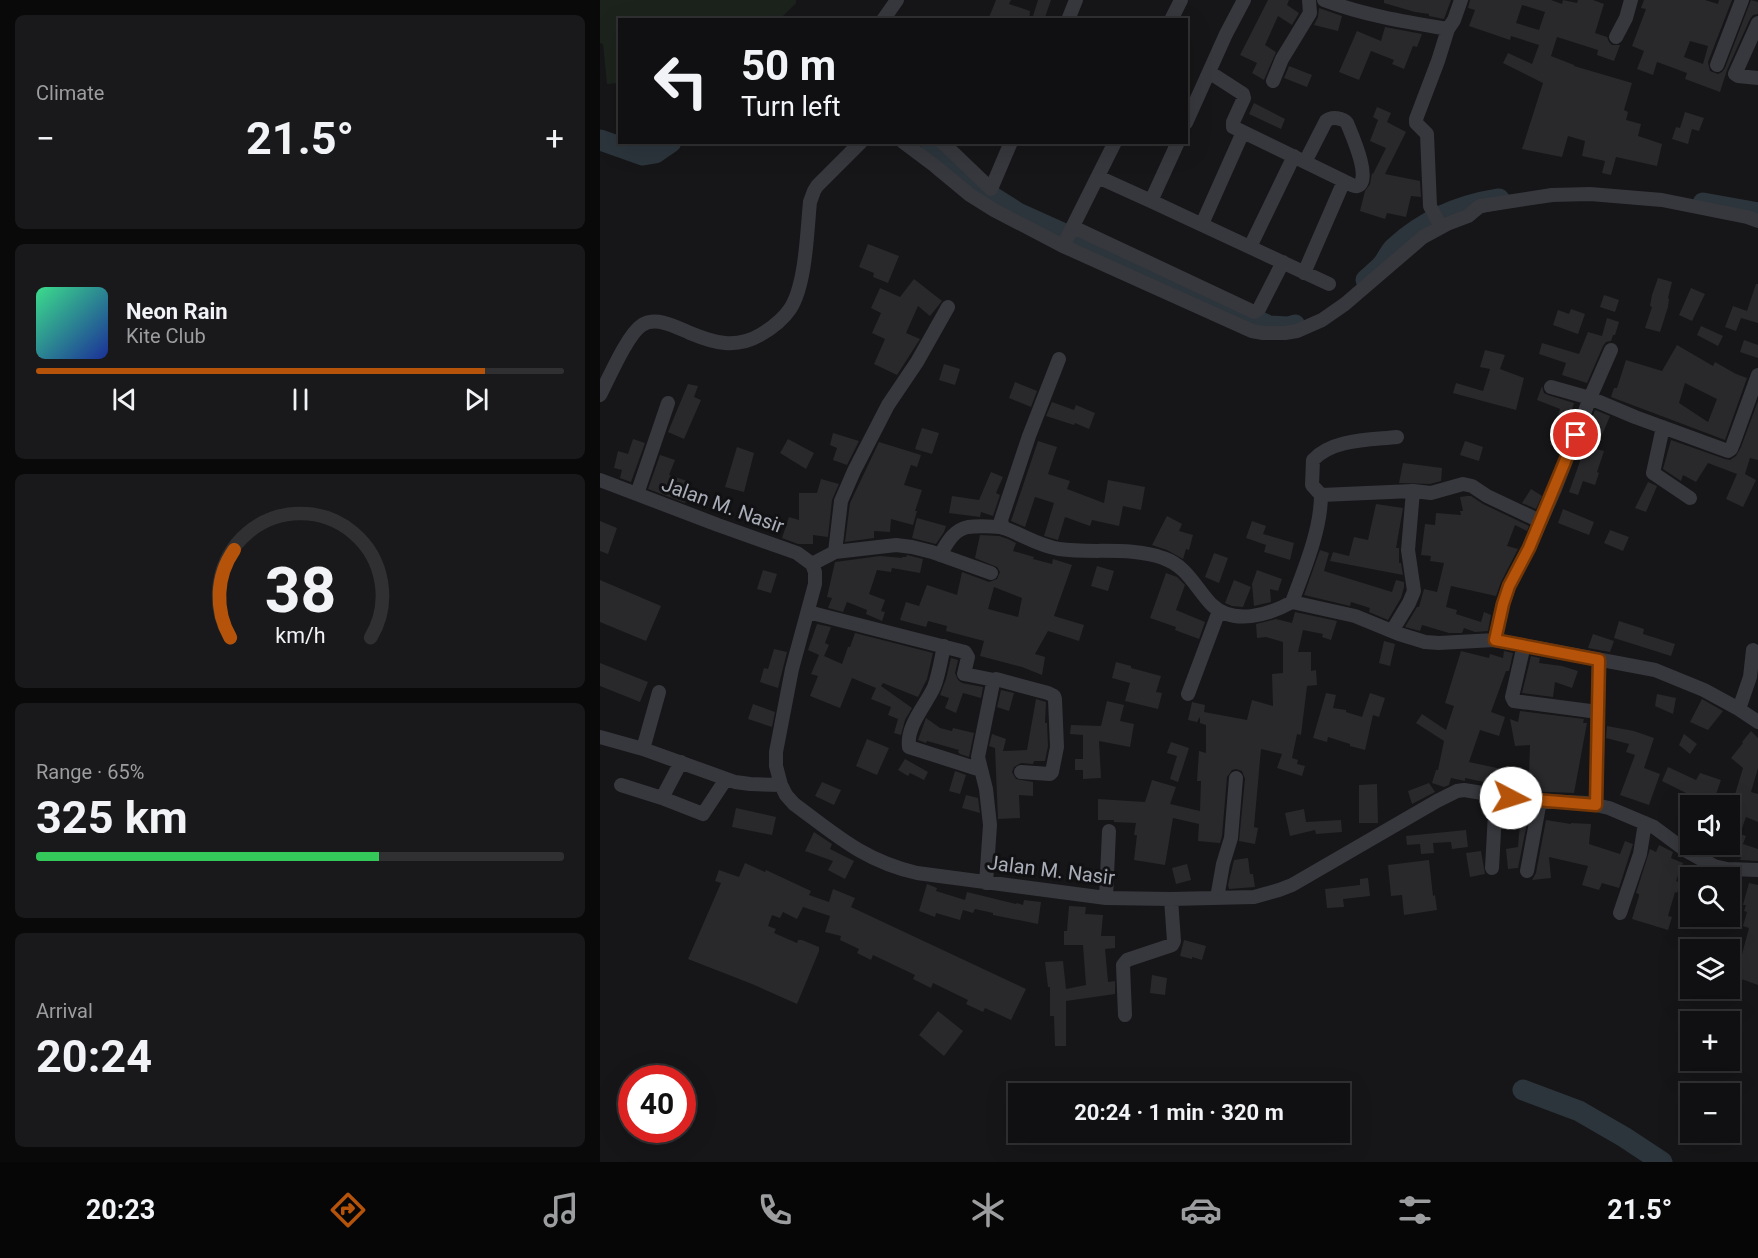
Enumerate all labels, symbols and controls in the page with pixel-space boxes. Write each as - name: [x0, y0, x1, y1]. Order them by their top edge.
- text: 50 m: [741, 41, 836, 90]
- icon: left: [642, 42, 720, 120]
- text: Climate: [36, 81, 104, 105]
- text: Turn left: [741, 91, 841, 123]
- text: 21.5°: [246, 112, 354, 165]
- text: −: [36, 119, 55, 158]
- text: +: [545, 119, 564, 158]
- text: Neon Rain: [126, 299, 228, 324]
- text: Kite Club: [126, 324, 206, 348]
- icon: previous: [108, 383, 141, 416]
- icon: pause: [284, 383, 317, 416]
- icon: next: [460, 383, 493, 416]
- pin: [1550, 409, 1601, 460]
- icon: arrive: [1559, 418, 1592, 451]
- street label: Jalan M. Nasir: [659, 472, 788, 538]
- text: 38: [264, 554, 336, 627]
- text: km/h: [275, 623, 325, 648]
- text: Range · 65%: [36, 760, 144, 784]
- position arrow: [1479, 766, 1543, 830]
- text: 325 km: [36, 791, 188, 844]
- map controls: [1680, 795, 1740, 1143]
- button: sound: [1680, 795, 1740, 855]
- street label: Jalan M. Nasir: [986, 850, 1116, 890]
- button: search: [1680, 867, 1740, 927]
- button: layers: [1680, 939, 1740, 999]
- text: Arrival: [36, 999, 93, 1023]
- button: +: [1680, 1011, 1740, 1071]
- text: 20:24: [36, 1030, 152, 1083]
- speed limit sign: 40: [618, 1065, 696, 1143]
- button: −: [1680, 1083, 1740, 1143]
- text: 20:24 · 1 min · 320 m: [1074, 1100, 1284, 1125]
- icon: directions: [327, 1189, 369, 1231]
- icon: music: [540, 1189, 582, 1231]
- icon: phone: [754, 1189, 796, 1231]
- icon: climate: [967, 1189, 1009, 1231]
- icon: car: [1180, 1189, 1222, 1231]
- icon: filters: [1394, 1189, 1436, 1231]
- text: 20:23: [86, 1194, 155, 1226]
- text: 21.5°: [1607, 1194, 1672, 1226]

